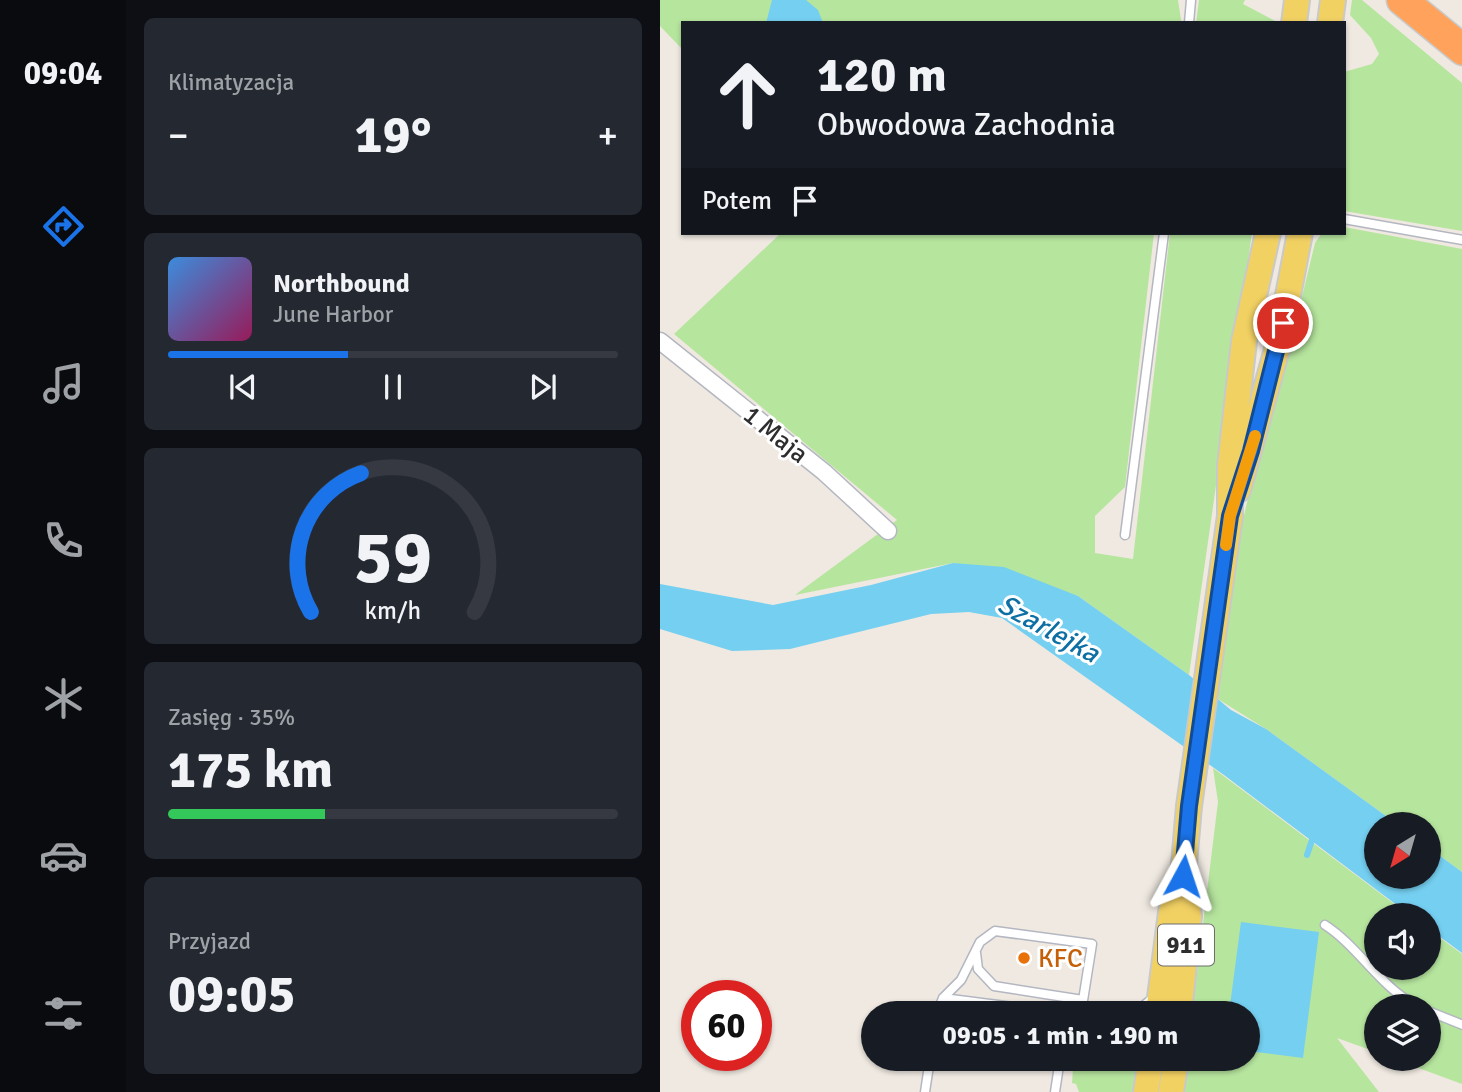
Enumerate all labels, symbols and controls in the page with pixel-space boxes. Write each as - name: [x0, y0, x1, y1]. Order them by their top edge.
- text: 120 m: [817, 45, 947, 105]
- icon: ahead: [702, 49, 793, 140]
- text: 09:04: [24, 54, 102, 93]
- text: Klimatyzacja: [168, 68, 294, 97]
- text: 19°: [355, 103, 431, 167]
- text: Obwodowa Zachodnia: [817, 105, 1116, 144]
- text: −: [168, 112, 189, 159]
- text: +: [597, 112, 618, 159]
- icon: arrive: [786, 182, 824, 220]
- text: Potem: [702, 185, 772, 217]
- icon: directions: [39, 202, 88, 251]
- text: Northbound: [273, 268, 410, 300]
- pin: [1253, 293, 1313, 353]
- text: June Harbor: [273, 300, 393, 329]
- icon: arrive: [1264, 304, 1302, 342]
- icon: music: [39, 359, 88, 408]
- icon: previous: [224, 368, 262, 406]
- icon: pause: [374, 368, 412, 406]
- icon: next: [524, 368, 562, 406]
- street label: 1 Maja: [736, 399, 814, 471]
- text: 59: [354, 514, 432, 603]
- icon: phone: [39, 516, 88, 565]
- water label: Szarlejka: [992, 587, 1106, 671]
- text: km/h: [365, 595, 421, 626]
- icon: climate: [39, 674, 88, 723]
- text: Zasięg · 35%: [168, 703, 295, 732]
- text: 175 km: [168, 738, 333, 802]
- north arrow: [1364, 812, 1440, 889]
- map controls: [1364, 812, 1441, 1071]
- icon: car: [39, 831, 88, 880]
- position arrow: [1146, 839, 1220, 913]
- button: sound: [1364, 903, 1441, 980]
- road number: 911: [1158, 925, 1214, 965]
- text: Przyjazd: [168, 927, 251, 956]
- place label: KFC: [1038, 943, 1083, 975]
- marker: KFC: [1016, 950, 1032, 966]
- text: 09:05: [168, 962, 296, 1026]
- speed limit sign: 60: [681, 980, 772, 1071]
- icon: filters: [39, 989, 88, 1038]
- button: layers: [1364, 994, 1441, 1071]
- text: 09:05 · 1 min · 190 m: [943, 1020, 1178, 1052]

